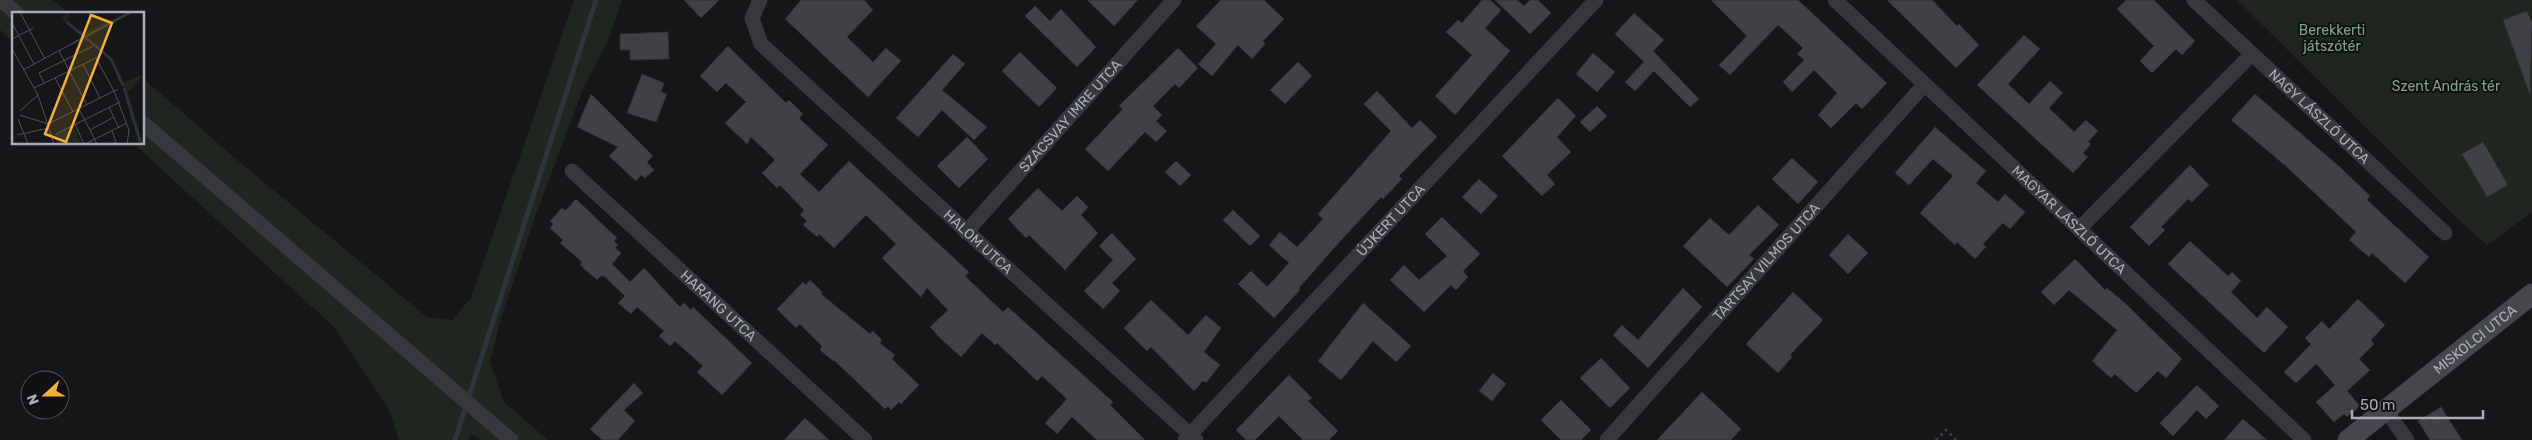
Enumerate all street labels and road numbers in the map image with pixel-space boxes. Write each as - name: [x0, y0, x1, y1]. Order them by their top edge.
- street label: SZACSVAY IMRE UTCA: [1015, 56, 1125, 176]
- street label: NAGY LÁSZLÓ UTCA: [2265, 65, 2374, 168]
- street label: MAGYAR LÁSZLÓ UTCA: [2008, 162, 2130, 278]
- street label: ÚJKERT UTCA: [1352, 180, 1429, 260]
- street label: TARTSAY VILMOS UTCA: [1709, 199, 1824, 324]
- street label: HALOM UTCA: [940, 206, 1017, 278]
- street label: HARANG UTCA: [677, 267, 761, 345]
- street label: MISKOLCI UTCA: [2430, 301, 2521, 378]

